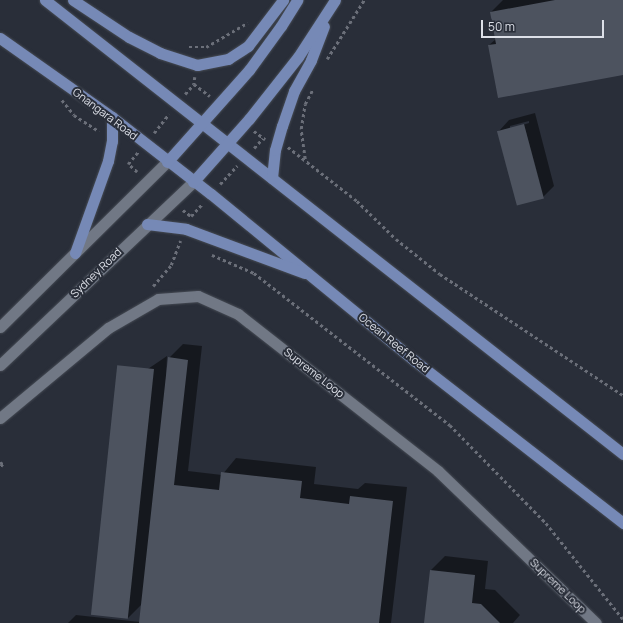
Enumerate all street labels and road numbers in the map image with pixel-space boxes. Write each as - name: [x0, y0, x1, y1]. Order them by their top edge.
- street label: Gnangara Road: [70, 85, 140, 143]
- street label: Sydney Road: [68, 245, 124, 301]
- street label: Ocean Reef Road: [356, 310, 432, 376]
- street label: Supreme Loop: [281, 345, 347, 401]
- street label: Supreme Loop: [527, 556, 589, 616]

